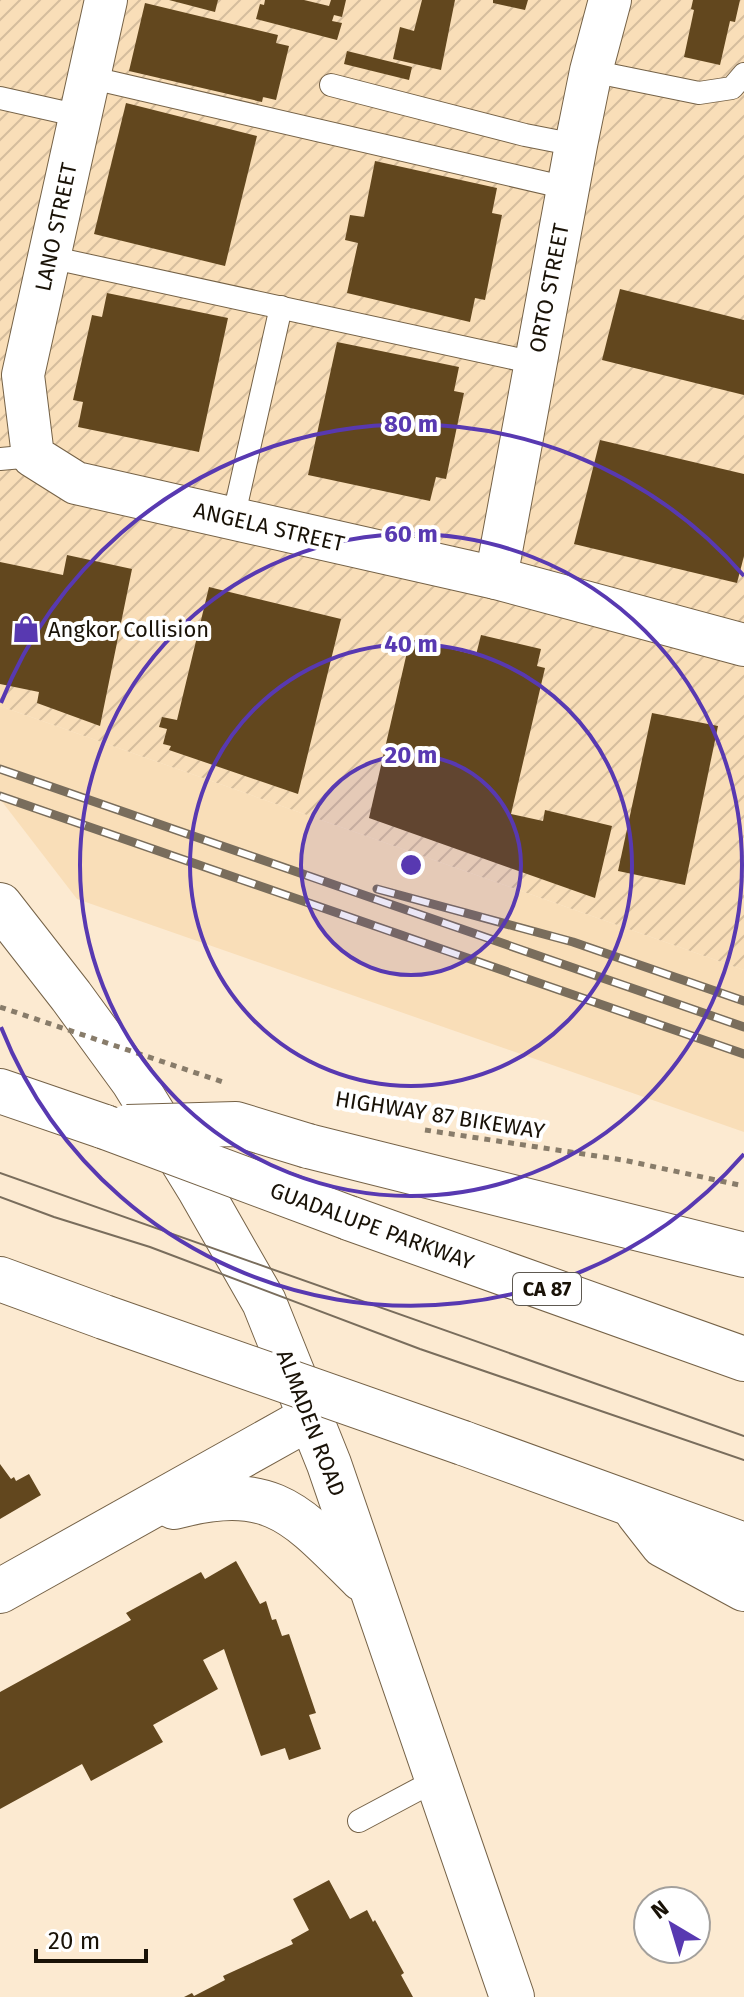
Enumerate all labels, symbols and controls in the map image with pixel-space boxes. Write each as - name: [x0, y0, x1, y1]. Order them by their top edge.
- street label: LANO STREET: [29, 160, 83, 294]
- street label: ORTO STREET: [523, 221, 575, 355]
- text: 80 m: [384, 410, 438, 438]
- street label: ANGELA STREET: [191, 497, 348, 558]
- text: 60 m: [384, 520, 438, 548]
- shop icon: Angkor Collision: [11, 614, 41, 644]
- place label: Angkor Collision: [48, 616, 209, 643]
- text: 40 m: [384, 630, 438, 658]
- text: 20 m: [385, 741, 437, 769]
- centre of rings: [397, 851, 425, 879]
- street label: HIGHWAY 87 BIKEWAY: [333, 1085, 547, 1145]
- street label: GUADALUPE PARKWAY: [266, 1177, 478, 1275]
- road number: CA 87: [513, 1273, 581, 1305]
- street label: ALMADEN ROAD: [271, 1346, 351, 1500]
- north arrow: [632, 1885, 712, 1965]
- text: N: [646, 1895, 674, 1925]
- scale bar: [36, 1913, 146, 1963]
- text: 20 m: [48, 1927, 100, 1955]

